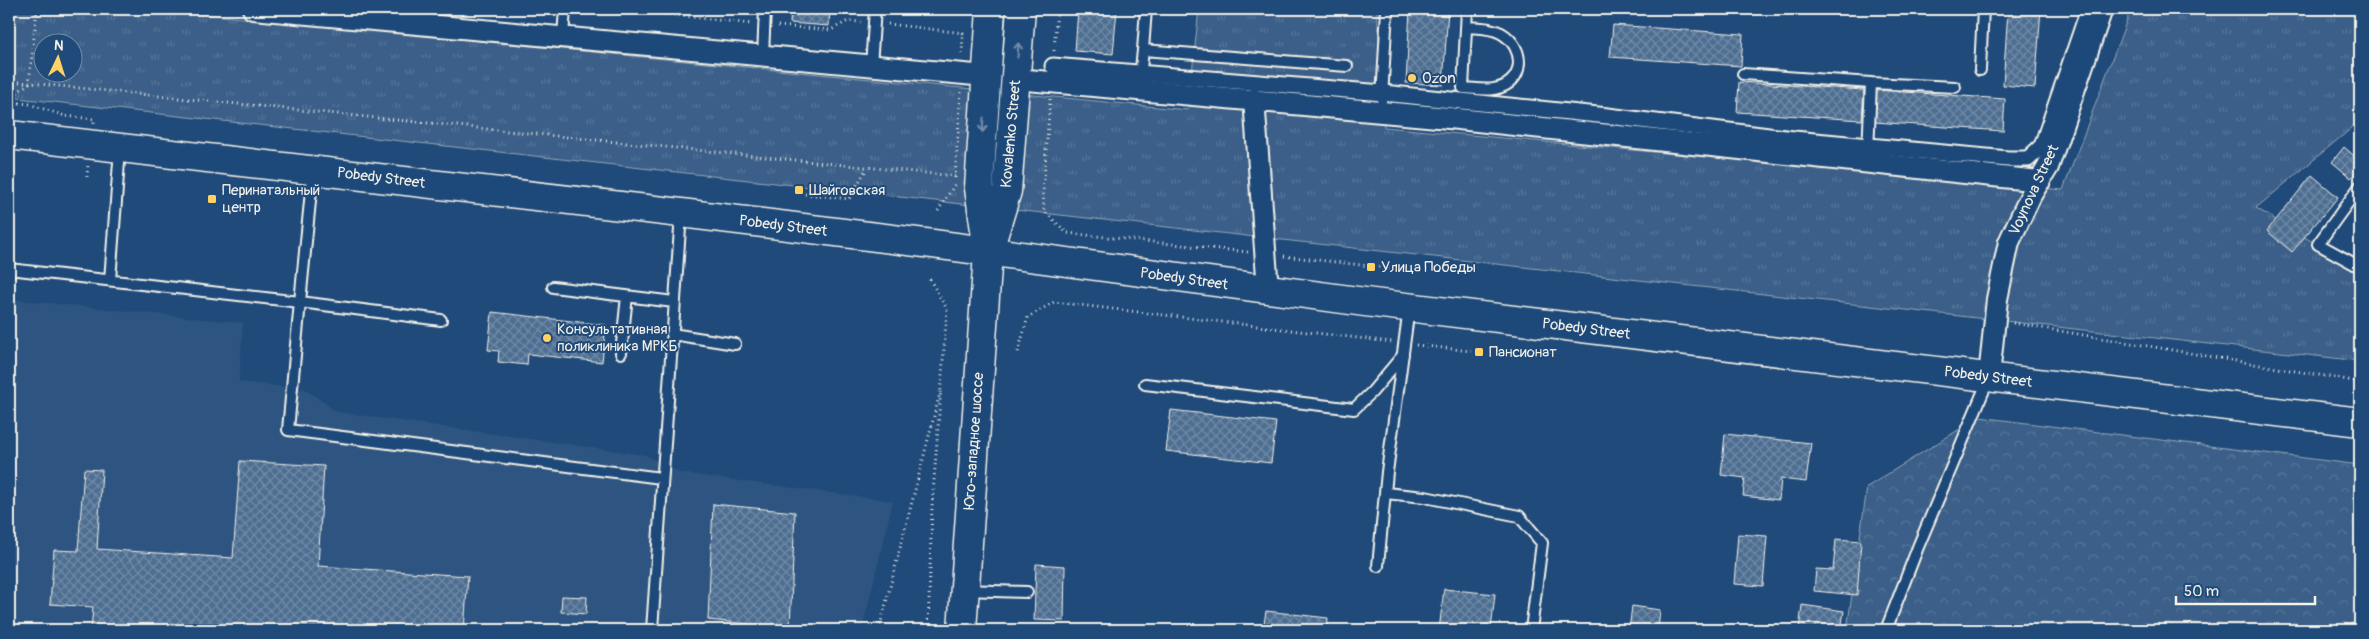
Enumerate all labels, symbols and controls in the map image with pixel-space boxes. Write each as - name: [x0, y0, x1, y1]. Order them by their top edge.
- north arrow: [32, 32, 82, 82]
- text: N: [54, 37, 64, 54]
- one-way arrow: [1013, 42, 1023, 58]
- place label: Ozon: [1422, 69, 1456, 88]
- marker: Ozon: [1406, 72, 1418, 84]
- street label: Kovalenko Street: [997, 78, 1025, 189]
- one-way arrow: [978, 117, 987, 133]
- street label: Voynova Street: [2005, 141, 2064, 238]
- street label: Pobedy Street: [336, 163, 427, 193]
- place label: Перинатальный центр: [222, 181, 320, 217]
- place label: Шайговская: [809, 181, 885, 200]
- marker: Шайговская: [793, 184, 805, 196]
- marker: Перинатальный центр: [206, 193, 218, 205]
- street label: Pobedy Street: [738, 211, 829, 241]
- place label: Улица Победы: [1381, 258, 1476, 277]
- marker: Улица Победы: [1365, 261, 1377, 273]
- street label: Pobedy Street: [1139, 263, 1230, 295]
- street label: Pobedy Street: [1541, 314, 1632, 344]
- place label: Консультативная поликлиника МРКБ: [557, 320, 678, 356]
- marker: Консультативная поликлиника МРКБ: [541, 332, 553, 344]
- place label: Пансионат: [1489, 343, 1557, 362]
- marker: Пансионат: [1473, 346, 1485, 358]
- street label: Pobedy Street: [1943, 362, 2034, 392]
- street label: Юго-западное шоссе: [960, 371, 988, 510]
- scale bar: [2176, 574, 2315, 606]
- text: 50 m: [2184, 582, 2219, 601]

